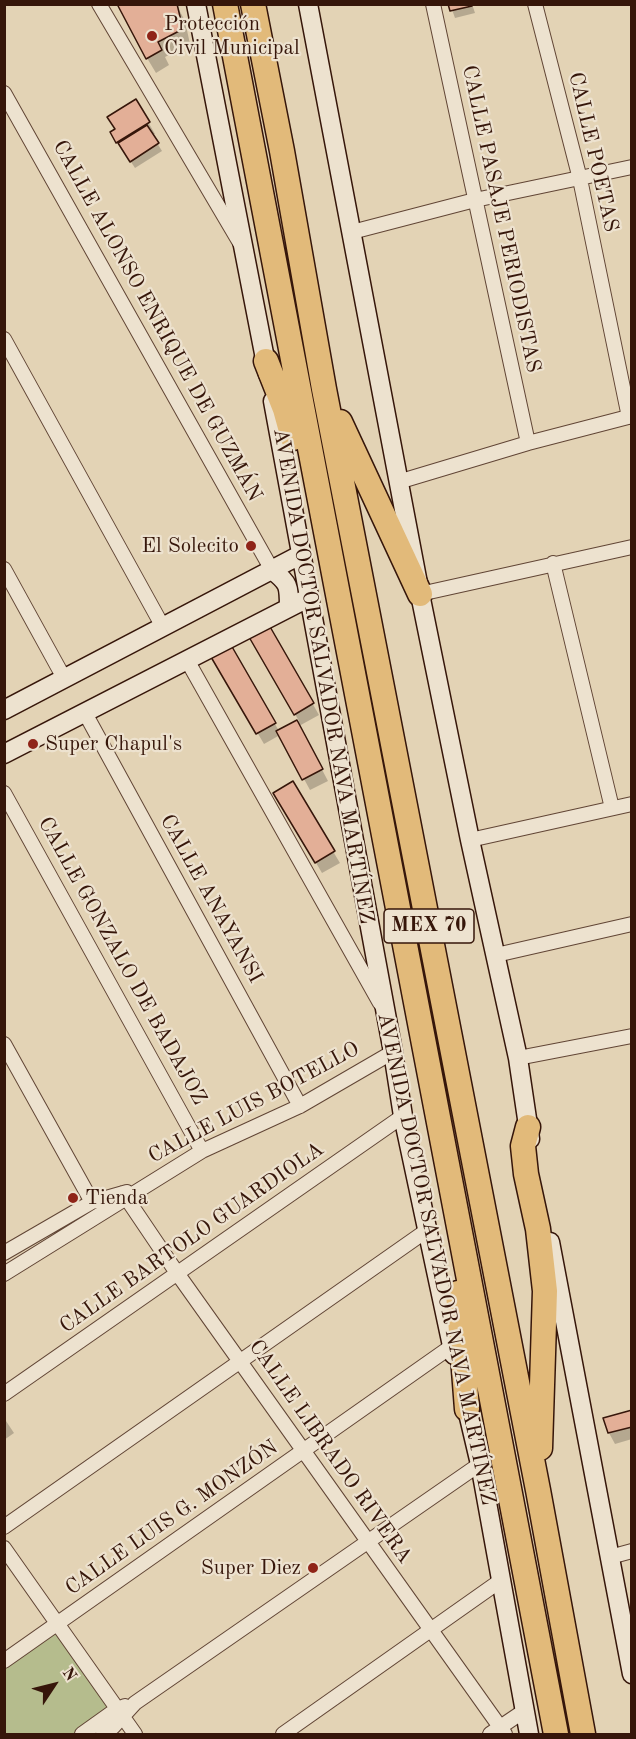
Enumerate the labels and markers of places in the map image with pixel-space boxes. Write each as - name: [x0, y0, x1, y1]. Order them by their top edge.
- place label: Protección Civil Municipal: [164, 11, 300, 61]
- marker: Protección Civil Municipal: [145, 29, 159, 43]
- place label: El Solecito: [142, 533, 239, 559]
- marker: El Solecito: [244, 539, 258, 553]
- place label: Super Chapul's: [45, 731, 182, 757]
- marker: Super Chapul's: [26, 737, 40, 751]
- place label: Tienda: [85, 1185, 148, 1211]
- marker: Tienda: [66, 1191, 80, 1205]
- place label: Super Diez: [201, 1555, 301, 1581]
- marker: Super Diez: [306, 1561, 320, 1575]

